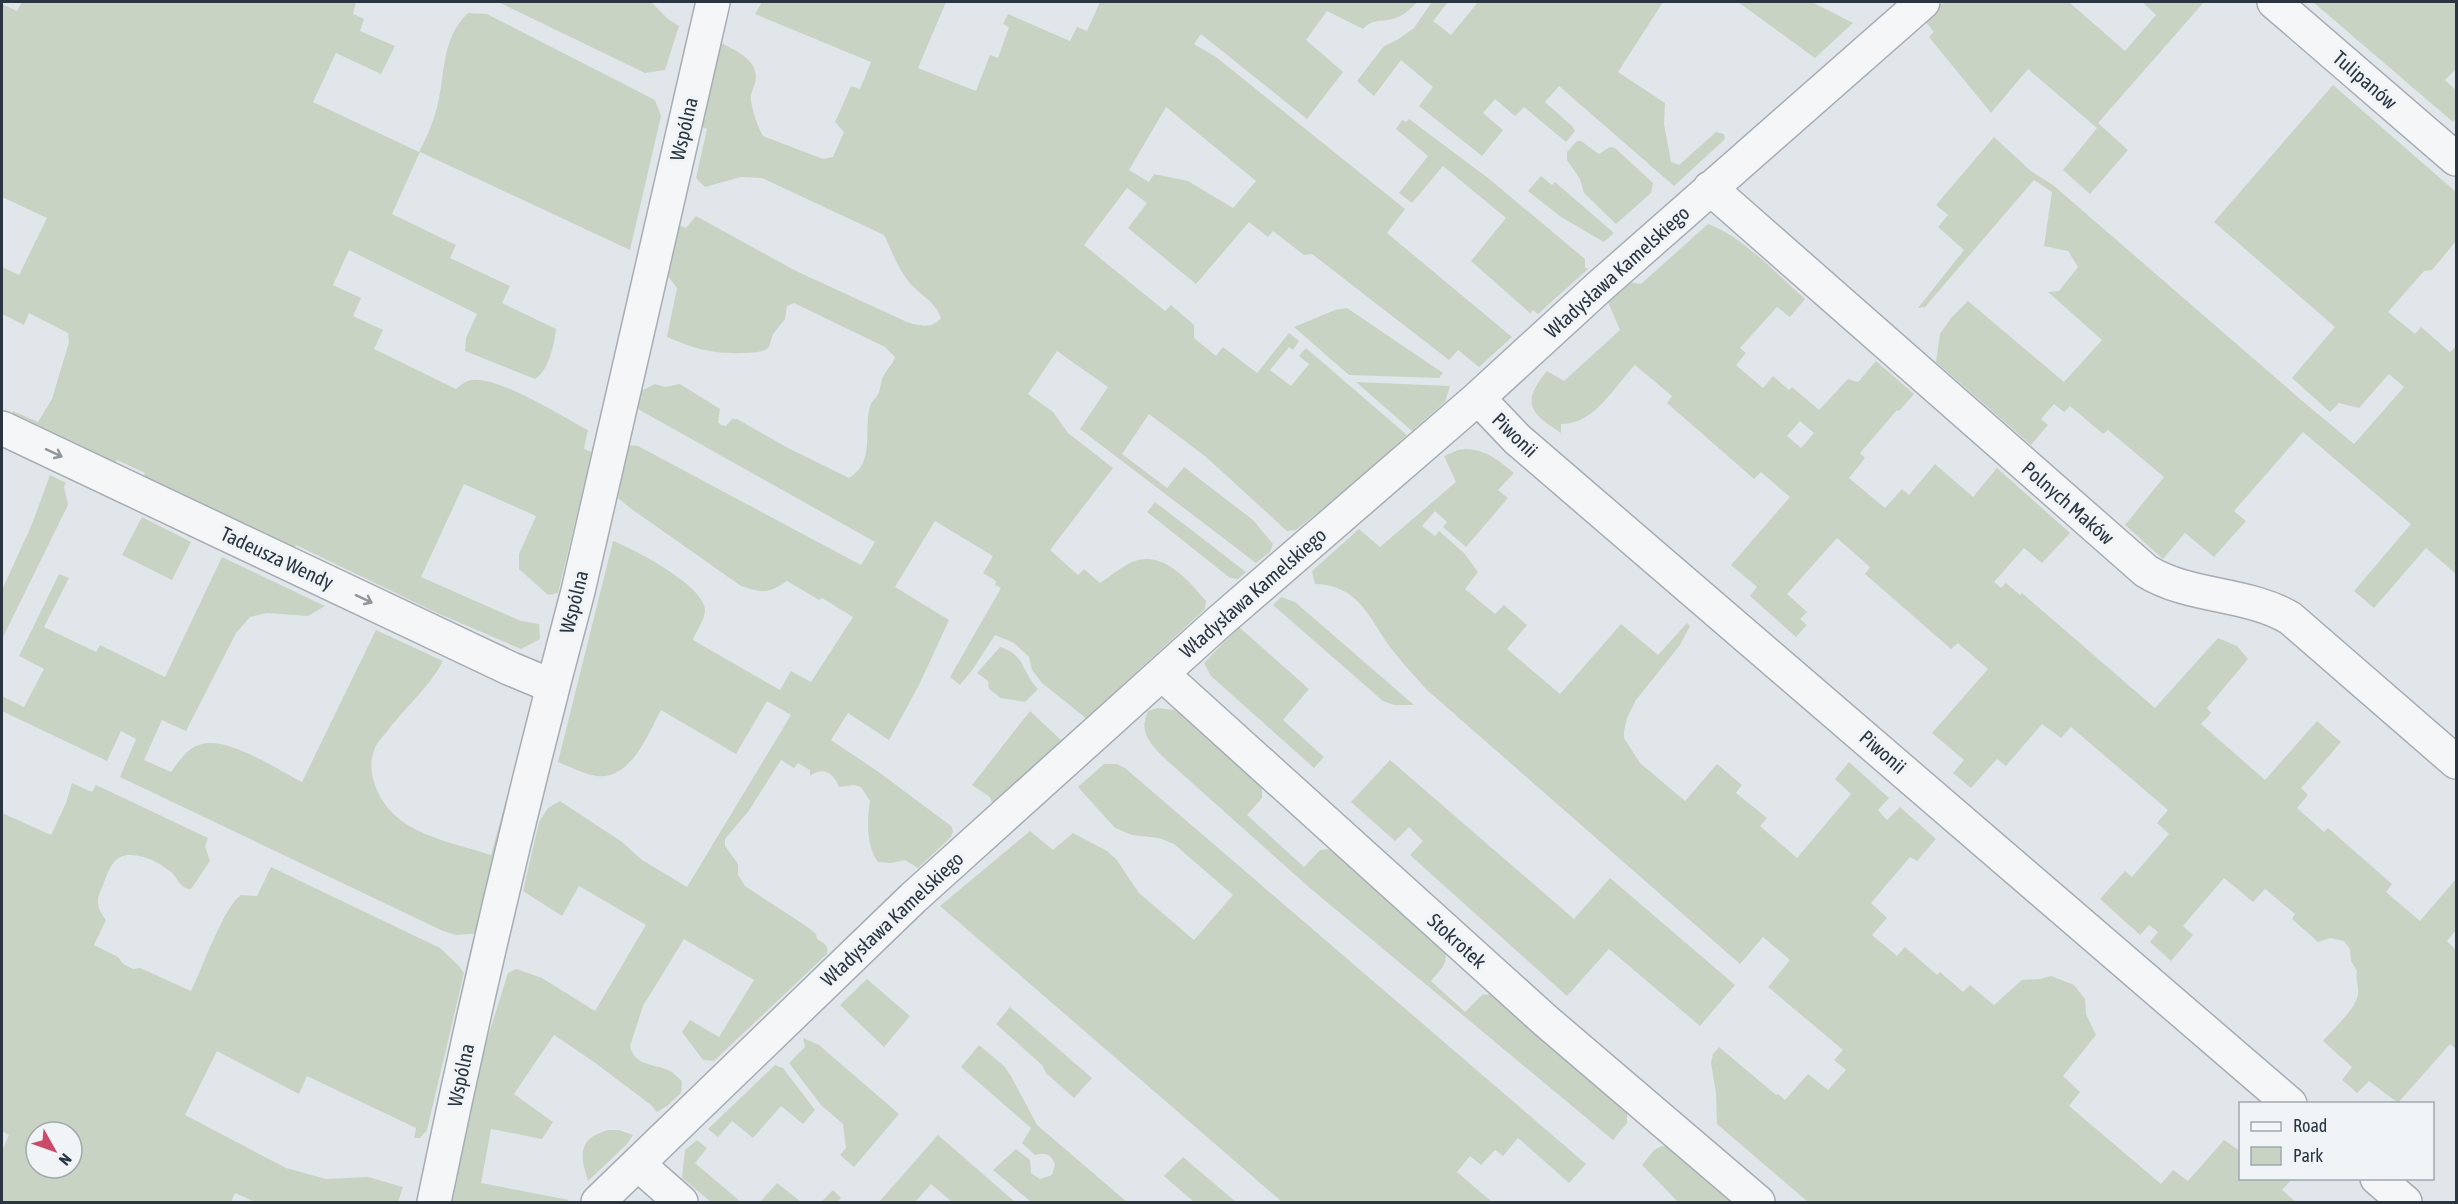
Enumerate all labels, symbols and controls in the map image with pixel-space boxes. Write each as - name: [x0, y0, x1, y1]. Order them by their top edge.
- street label: Tulipanów: [2329, 46, 2402, 114]
- street label: Wspólna: [665, 95, 702, 163]
- street label: Władysława Kamelskiego: [1540, 201, 1694, 342]
- street label: Piwonii: [1488, 408, 1543, 462]
- one-way arrow: [45, 447, 63, 459]
- street label: Polnych Maków: [2018, 457, 2119, 549]
- street label: Tadeusza Wendy: [217, 521, 337, 594]
- street label: Władysława Kamelskiego: [1175, 523, 1331, 662]
- street label: Wspólna: [555, 568, 592, 636]
- one-way arrow: [354, 594, 372, 606]
- street label: Piwonii: [1855, 725, 1911, 778]
- street label: Władysława Kamelskiego: [816, 847, 968, 991]
- street label: Stokrotek: [1423, 908, 1492, 973]
- street label: Wspólna: [443, 1041, 478, 1109]
- legend: [2239, 1102, 2434, 1180]
- text: Road: [2293, 1115, 2327, 1136]
- north arrow: [24, 1120, 84, 1180]
- text: Park: [2293, 1145, 2323, 1166]
- text: N: [56, 1150, 75, 1169]

